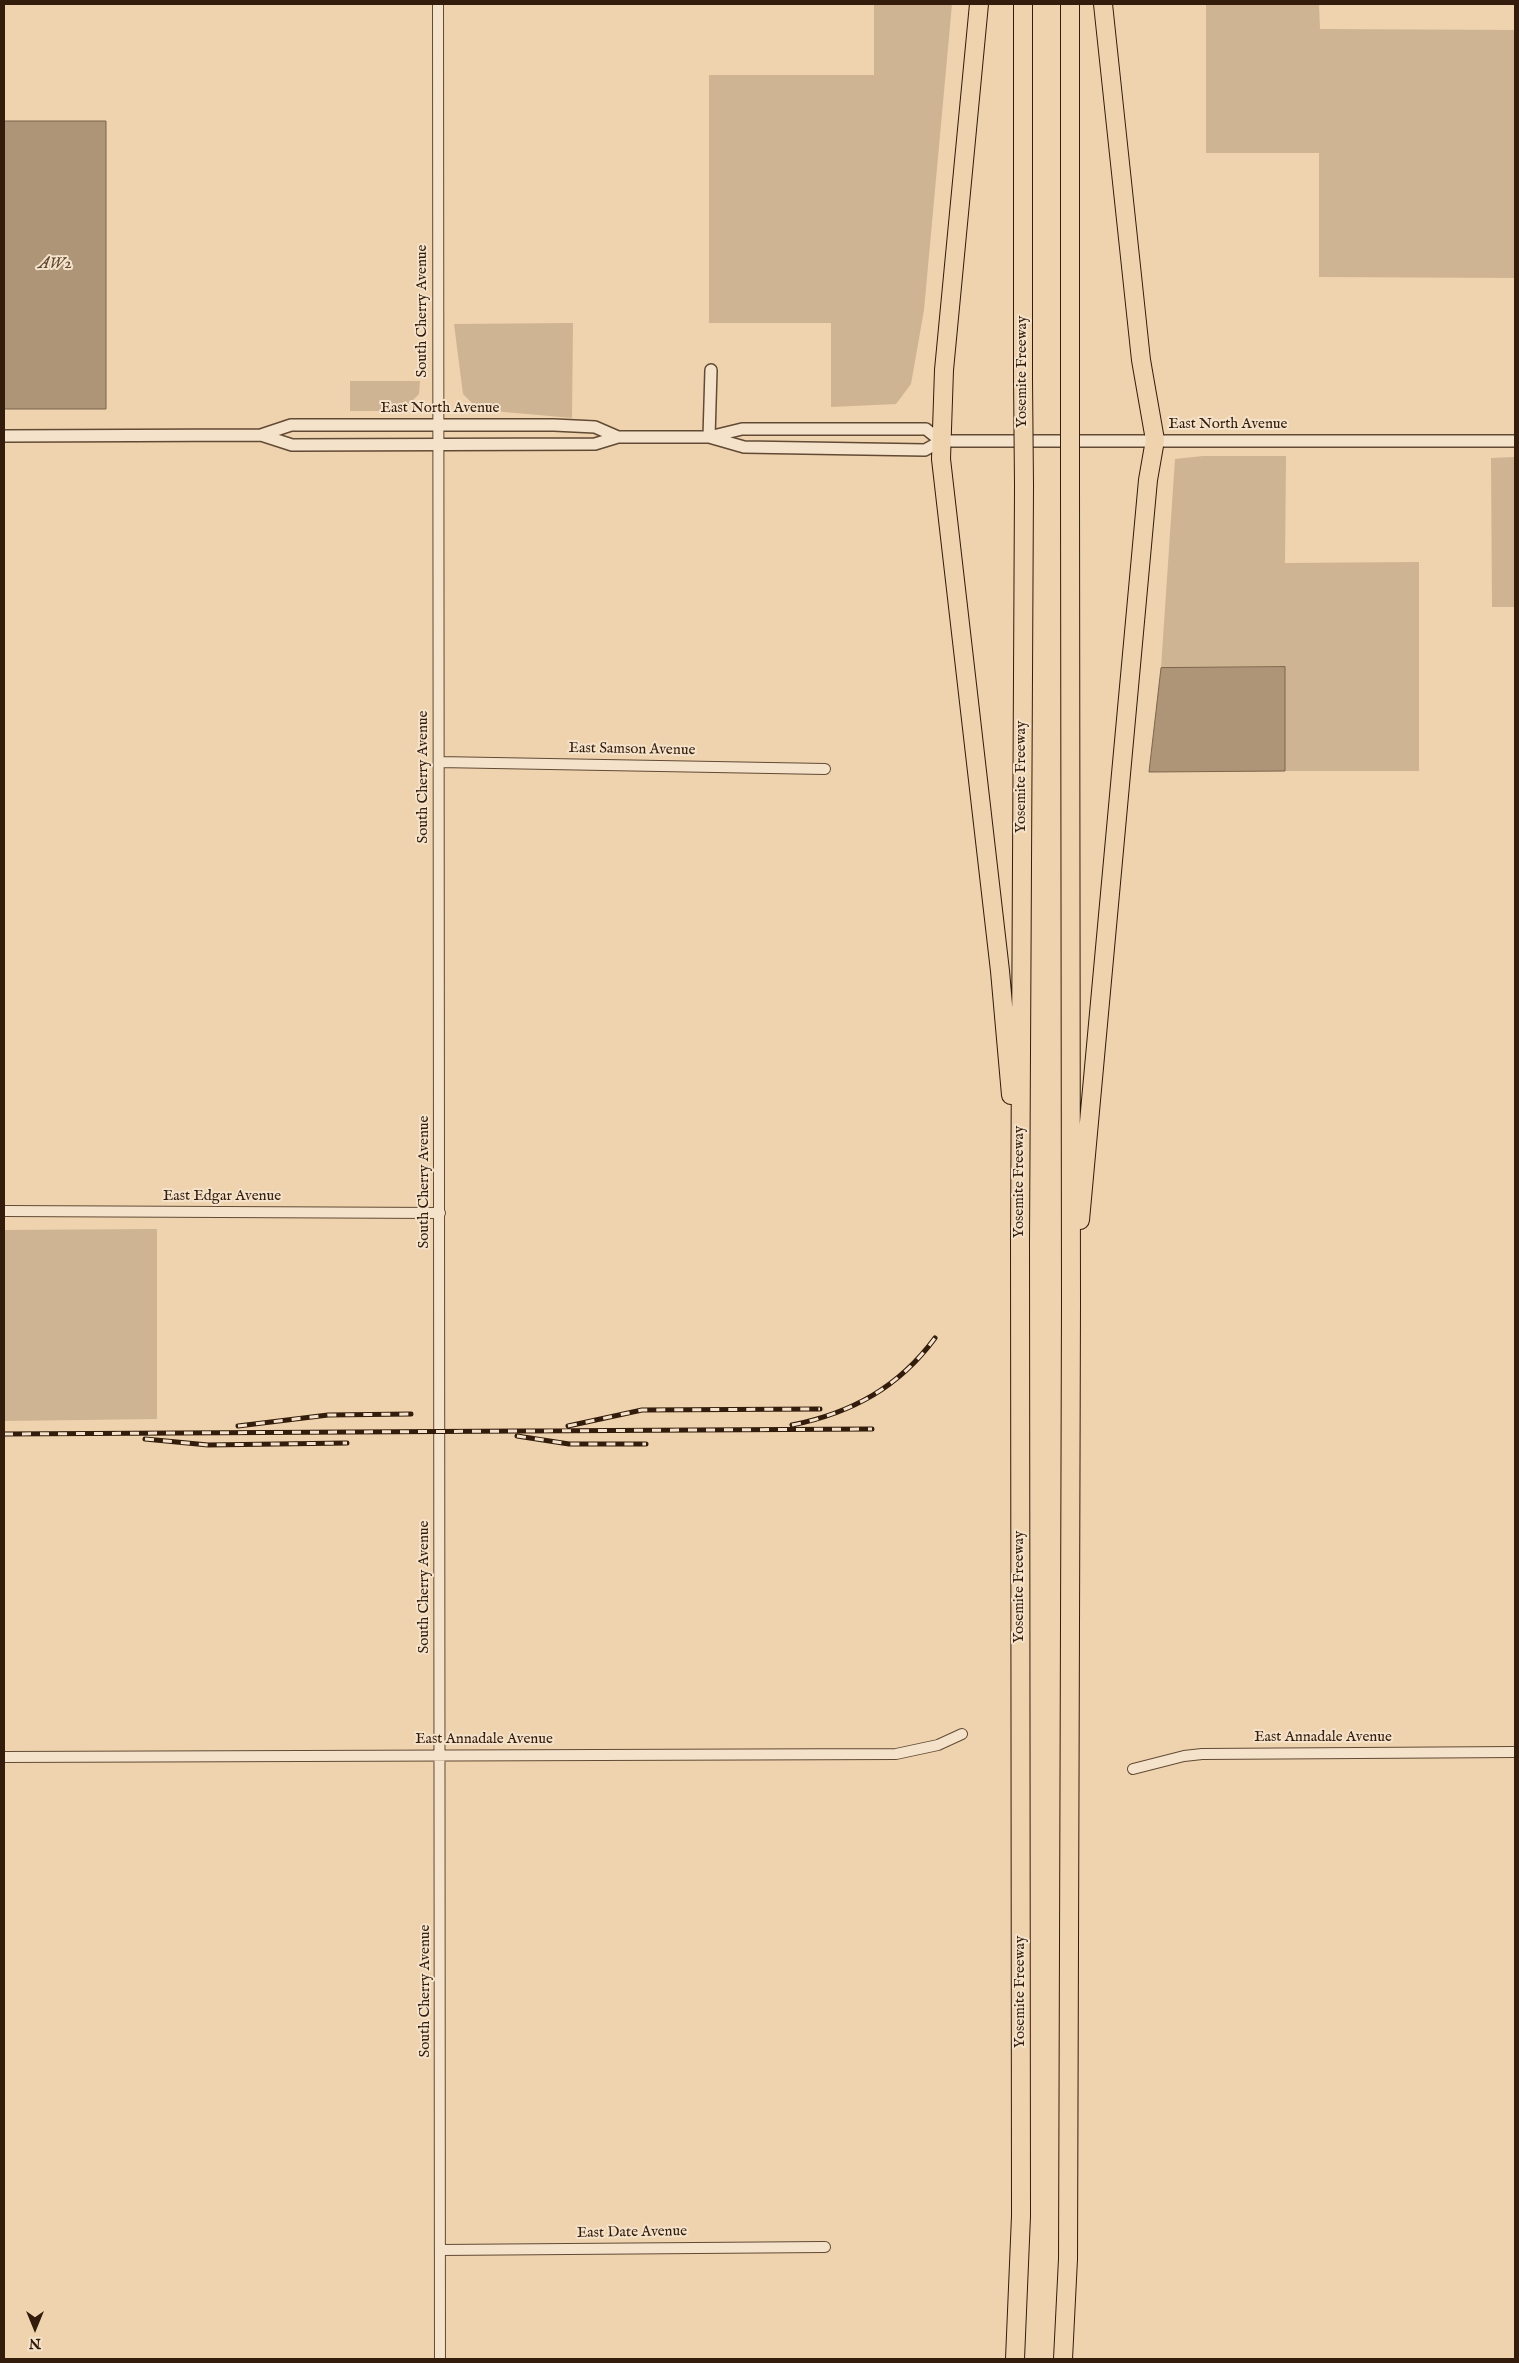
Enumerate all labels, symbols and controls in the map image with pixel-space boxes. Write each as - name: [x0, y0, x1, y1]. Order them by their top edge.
- street label: South Cherry Avenue: [414, 245, 432, 377]
- water label: AW2: [38, 255, 72, 275]
- street label: Yosemite Freeway: [1014, 316, 1032, 428]
- street label: East North Avenue: [381, 400, 499, 418]
- street label: East North Avenue: [1169, 416, 1287, 434]
- street label: South Cherry Avenue: [415, 711, 433, 843]
- street label: Yosemite Freeway: [1013, 721, 1031, 833]
- street label: East Samson Avenue: [568, 740, 696, 760]
- street label: South Cherry Avenue: [416, 1116, 434, 1248]
- street label: Yosemite Freeway: [1011, 1126, 1029, 1238]
- street label: East Edgar Avenue: [163, 1188, 281, 1206]
- street label: South Cherry Avenue: [416, 1521, 434, 1653]
- street label: Yosemite Freeway: [1011, 1531, 1029, 1643]
- street label: East Annadale Avenue: [1254, 1729, 1392, 1747]
- street label: East Annadale Avenue: [415, 1731, 553, 1749]
- street label: South Cherry Avenue: [417, 1925, 435, 2057]
- street label: Yosemite Freeway: [1012, 1936, 1030, 2048]
- street label: East Date Avenue: [577, 2223, 687, 2243]
- north arrow: [10, 2303, 60, 2353]
- text: N: [29, 2334, 41, 2352]

